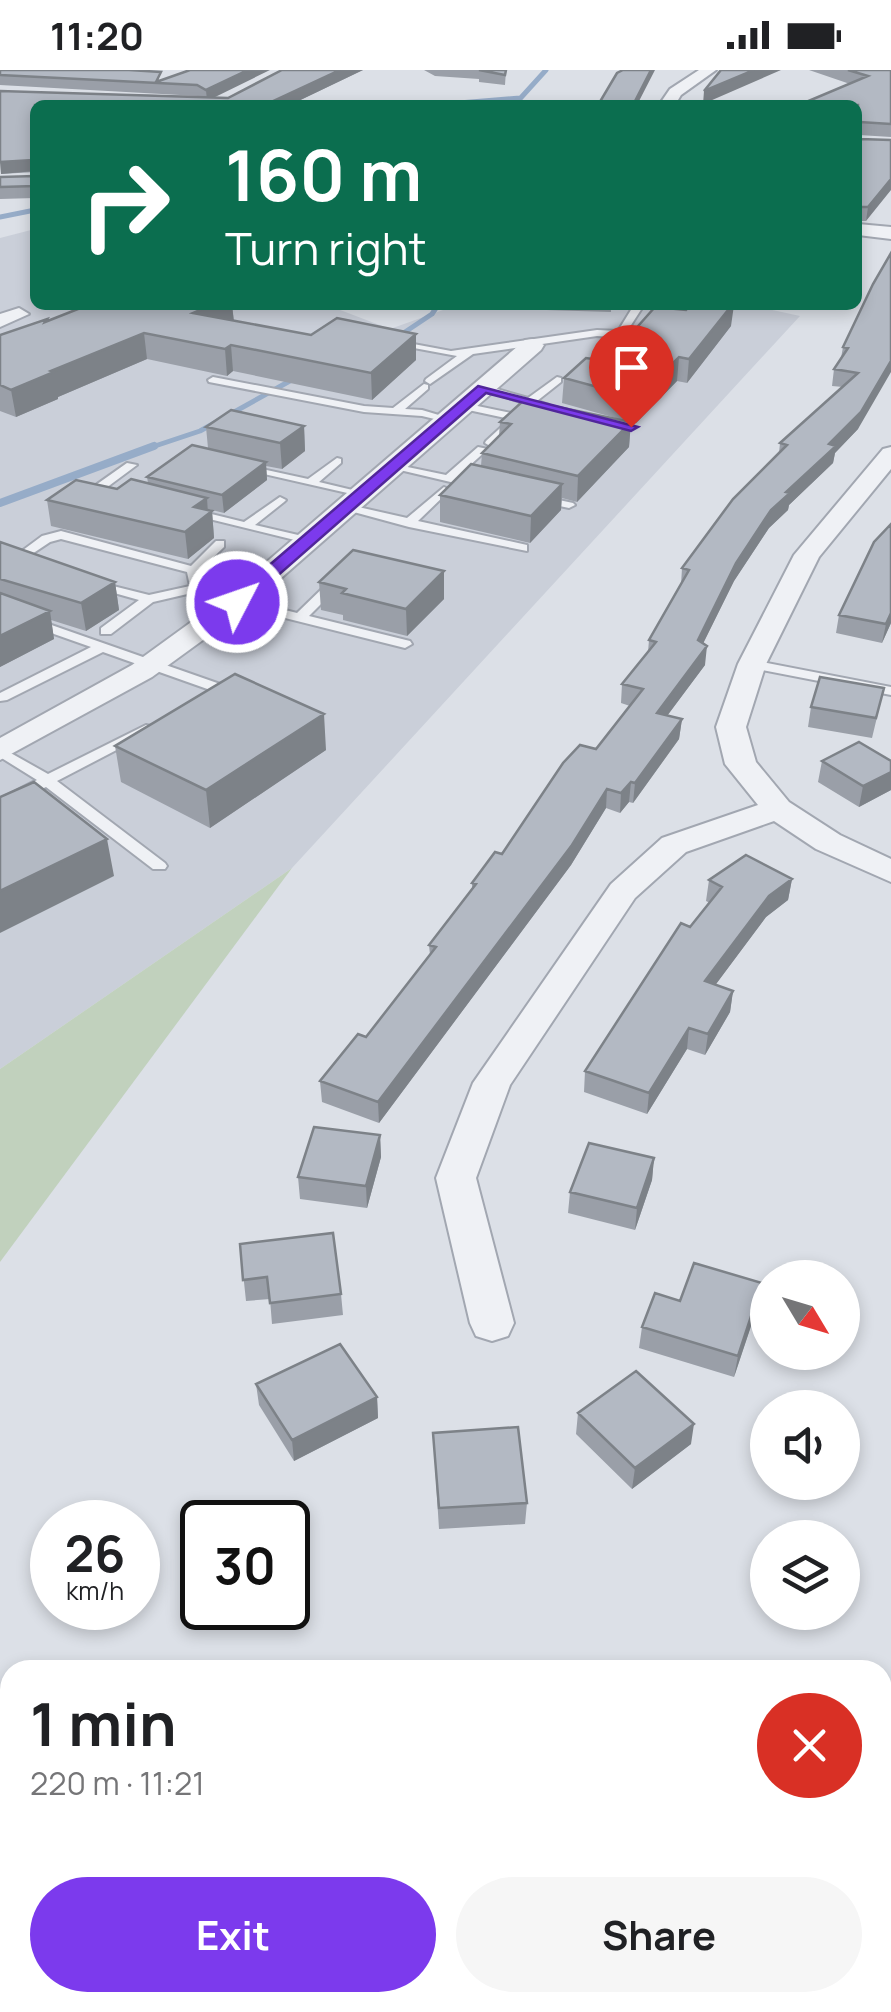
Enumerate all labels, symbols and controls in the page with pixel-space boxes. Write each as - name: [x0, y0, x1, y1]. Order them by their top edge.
- text: 11:20: [50, 9, 144, 61]
- text: 160 m: [225, 126, 422, 222]
- icon: right: [60, 140, 190, 270]
- text: Turn right: [225, 217, 426, 279]
- pin: [589, 325, 674, 428]
- icon: arrive: [604, 340, 659, 395]
- position arrow: [185, 550, 289, 654]
- north arrow: [750, 1260, 860, 1370]
- map controls: [750, 1260, 860, 1630]
- button: sound: [750, 1390, 860, 1500]
- speed limit sign: 30: [180, 1500, 310, 1630]
- text: 26: [65, 1519, 125, 1587]
- button: layers: [750, 1520, 860, 1630]
- text: km/h: [66, 1573, 124, 1608]
- text: 1 min: [30, 1682, 177, 1764]
- button: close: [757, 1693, 862, 1798]
- text: 220 m · 11:21: [30, 1761, 205, 1805]
- button: Exit: [30, 1877, 436, 1992]
- button: Share: [456, 1877, 862, 1992]

